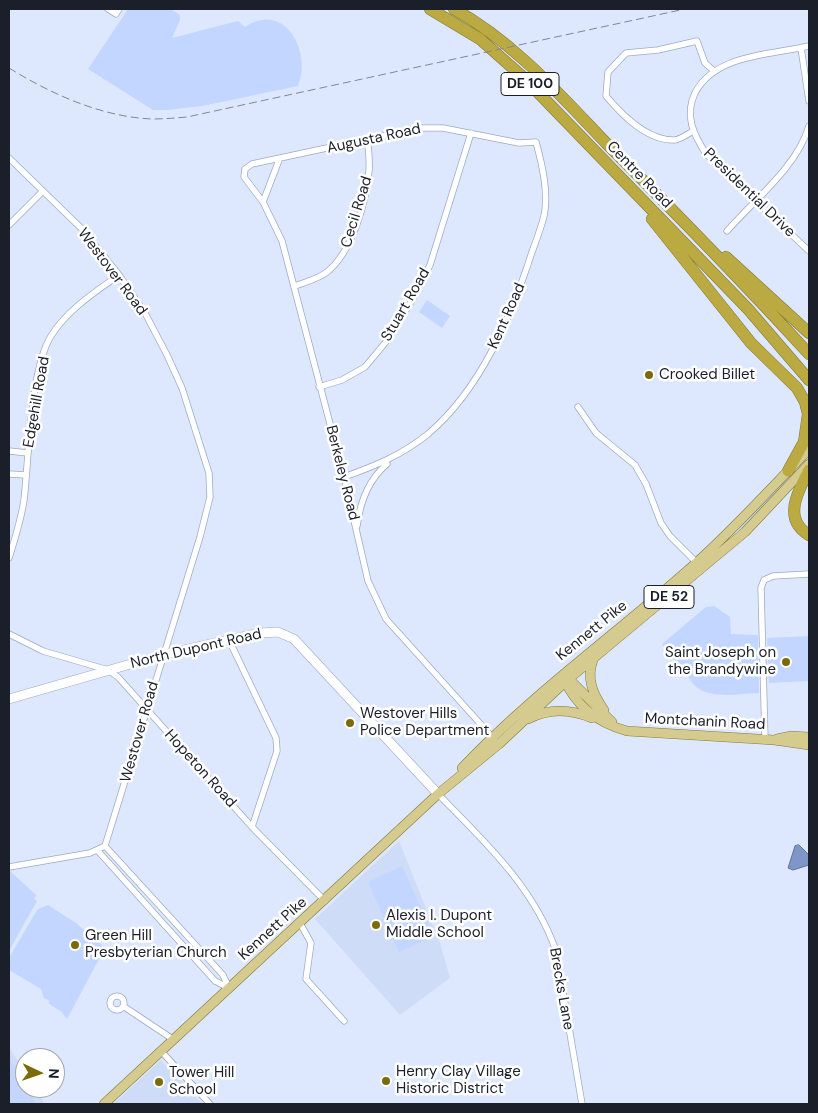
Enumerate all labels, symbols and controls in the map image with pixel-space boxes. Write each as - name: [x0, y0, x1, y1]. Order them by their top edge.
- road number: DE 100: [501, 72, 559, 96]
- street label: Augusta Road: [325, 120, 423, 158]
- street label: Centre Road: [602, 138, 676, 212]
- street label: Presidential Drive: [699, 145, 799, 241]
- street label: Cecil Road: [338, 174, 376, 250]
- street label: Westover Road: [73, 225, 151, 319]
- street label: Stuart Road: [378, 265, 434, 345]
- street label: Kent Road: [485, 280, 529, 352]
- street label: Edgehill Road: [20, 355, 54, 449]
- place label: Crooked Billet: [659, 366, 755, 384]
- marker: Crooked Billet: [643, 369, 655, 381]
- street label: Berkeley Road: [321, 424, 363, 522]
- road number: DE 52: [644, 586, 694, 608]
- street label: Kennett Pike: [553, 597, 631, 665]
- street label: North Dupont Road: [129, 625, 263, 673]
- place label: Saint Joseph on the Brandywine: [665, 644, 776, 679]
- marker: Saint Joseph on the Brandywine: [780, 656, 792, 668]
- street label: Westover Road: [117, 679, 163, 785]
- place label: Westover Hills Police Department: [360, 705, 489, 740]
- street label: Montchanin Road: [644, 710, 766, 734]
- marker: Westover Hills Police Department: [344, 717, 356, 729]
- street label: Hopeton Road: [160, 726, 240, 812]
- street label: Kennett Pike: [235, 894, 311, 964]
- place label: Alexis I. Dupont Middle School: [386, 907, 492, 942]
- marker: Alexis I. Dupont Middle School: [370, 919, 382, 931]
- place label: Green Hill Presbyterian Church: [85, 927, 227, 962]
- marker: Green Hill Presbyterian Church: [69, 939, 81, 951]
- street label: Brecks Lane: [545, 946, 577, 1032]
- north arrow: [15, 1048, 65, 1098]
- place label: Henry Clay Village Historic District: [396, 1063, 521, 1098]
- place label: Tower Hill School: [169, 1064, 234, 1099]
- text: N: [45, 1068, 63, 1079]
- marker: Henry Clay Village Historic District: [380, 1075, 392, 1087]
- marker: Tower Hill School: [153, 1076, 165, 1088]

